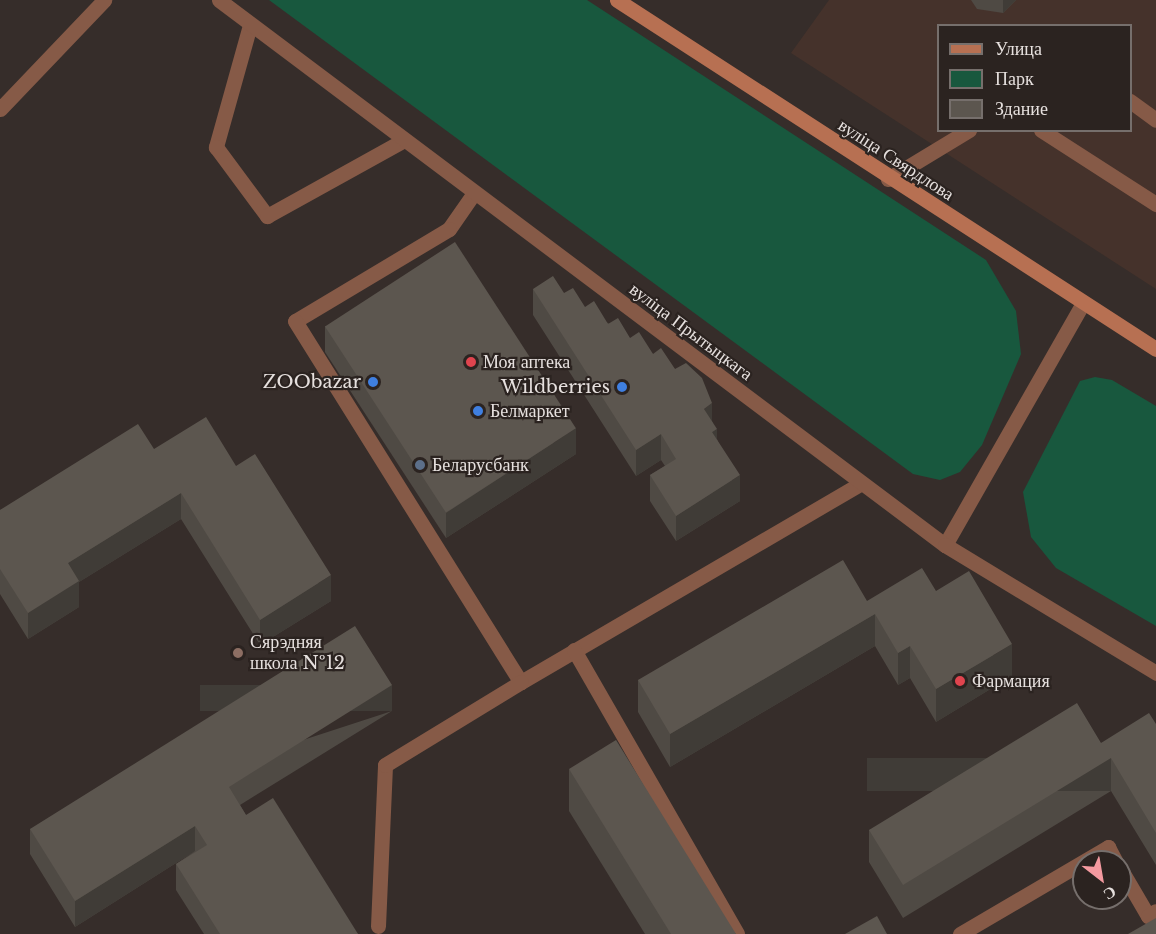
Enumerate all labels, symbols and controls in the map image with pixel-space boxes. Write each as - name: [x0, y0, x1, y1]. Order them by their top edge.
- legend: [937, 24, 1132, 132]
- text: Улица: [995, 38, 1042, 60]
- text: Парк: [995, 68, 1034, 90]
- text: Здание: [995, 98, 1048, 120]
- street label: вуліца Свярдлова: [834, 115, 958, 205]
- street label: вуліца Прытыцкага: [625, 279, 757, 385]
- place label: Моя аптека: [483, 351, 570, 373]
- marker: Моя аптека: [464, 355, 478, 369]
- place label: ZOObazar: [263, 371, 361, 393]
- marker: ZOObazar: [366, 375, 380, 389]
- place label: Wildberries: [501, 376, 610, 398]
- marker: Wildberries: [615, 380, 629, 394]
- place label: Белмаркет: [490, 400, 570, 422]
- marker: Белмаркет: [471, 404, 485, 418]
- place label: Беларусбанк: [432, 454, 529, 476]
- marker: Беларусбанк: [413, 458, 427, 472]
- place label: Сярэдняя школа №12: [250, 632, 345, 674]
- marker: Сярэдняя школа №12: [231, 646, 245, 660]
- place label: Фармация: [972, 670, 1050, 692]
- marker: Фармация: [953, 674, 967, 688]
- north arrow: [1072, 850, 1132, 910]
- text: С: [1100, 882, 1120, 905]

